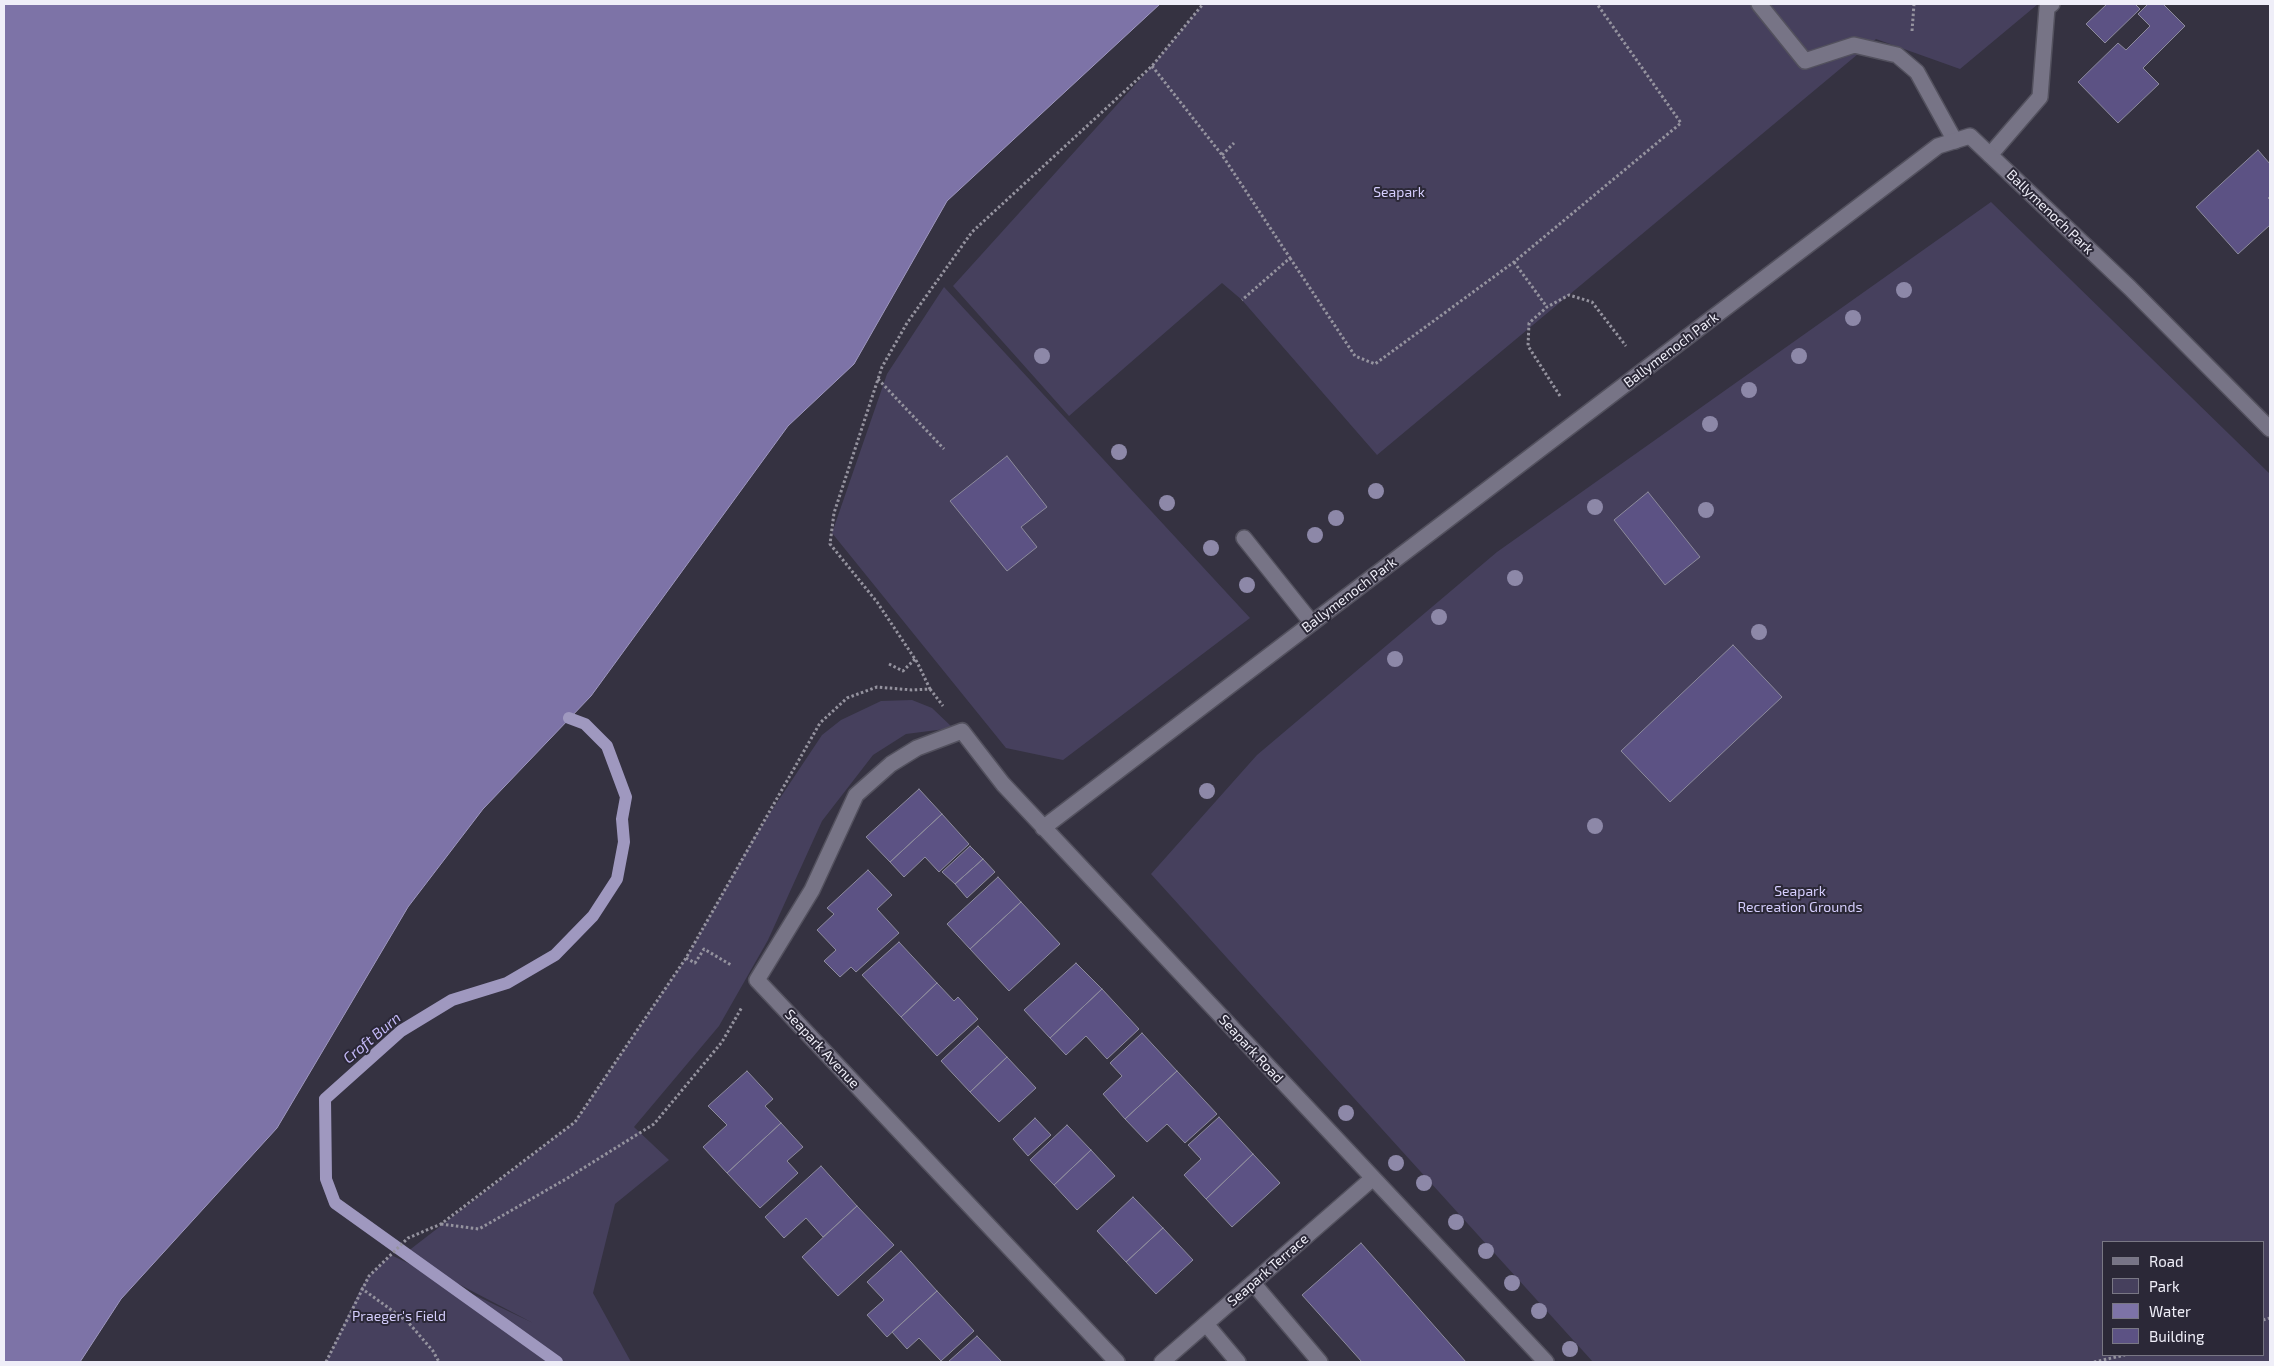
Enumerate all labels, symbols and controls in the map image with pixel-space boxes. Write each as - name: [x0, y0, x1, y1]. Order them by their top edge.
- street label: Ballymenoch Park: [2003, 166, 2097, 258]
- park label: Seapark: [1373, 184, 1425, 200]
- street label: Ballymenoch Park: [1620, 309, 1722, 391]
- street label: Ballymenoch Park: [1298, 554, 1400, 636]
- park label: Seapark Recreation Grounds: [1737, 883, 1863, 916]
- street label: Seapark Avenue: [781, 1006, 863, 1092]
- water label: Croft Burn: [339, 1009, 405, 1067]
- street label: Seapark Road: [1215, 1011, 1287, 1087]
- street label: Seapark Terrace: [1224, 1230, 1312, 1310]
- legend: [2102, 1241, 2264, 1356]
- text: Road: [2149, 1252, 2184, 1270]
- text: Park: [2149, 1277, 2180, 1295]
- text: Water: [2149, 1302, 2191, 1320]
- park label: Praeger's Field: [352, 1308, 446, 1324]
- text: Building: [2149, 1327, 2204, 1345]

